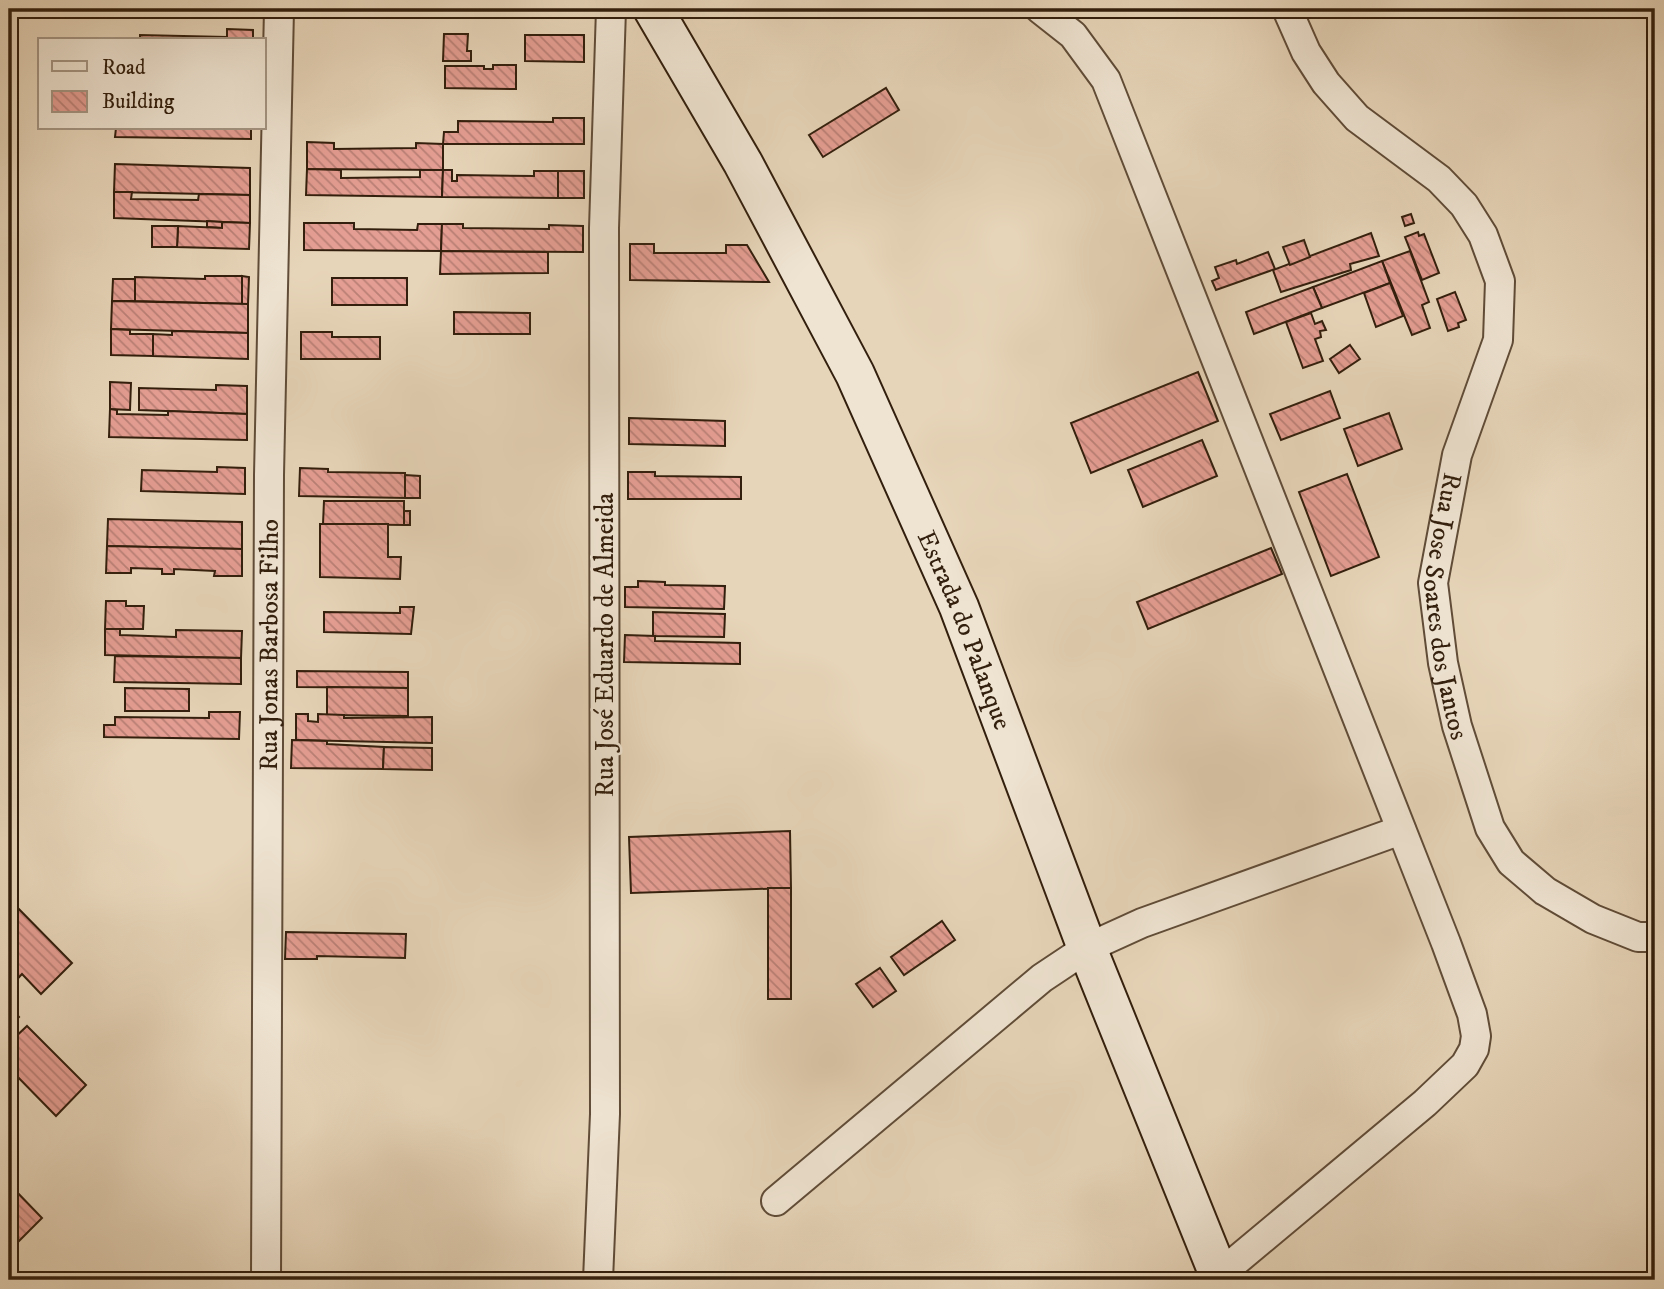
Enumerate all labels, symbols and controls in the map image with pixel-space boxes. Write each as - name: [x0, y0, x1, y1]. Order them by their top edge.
- legend: [38, 38, 266, 130]
- text: Road: [102, 55, 146, 81]
- text: Building: [102, 89, 175, 115]
- street label: Rua Jose Soares dos Jantos: [1415, 470, 1475, 744]
- street label: Rua José Eduardo de Almeida: [589, 493, 622, 797]
- street label: Rua Jonas Barbosa Filho: [253, 519, 287, 771]
- street label: Estrada do Palanque: [909, 526, 1019, 735]

